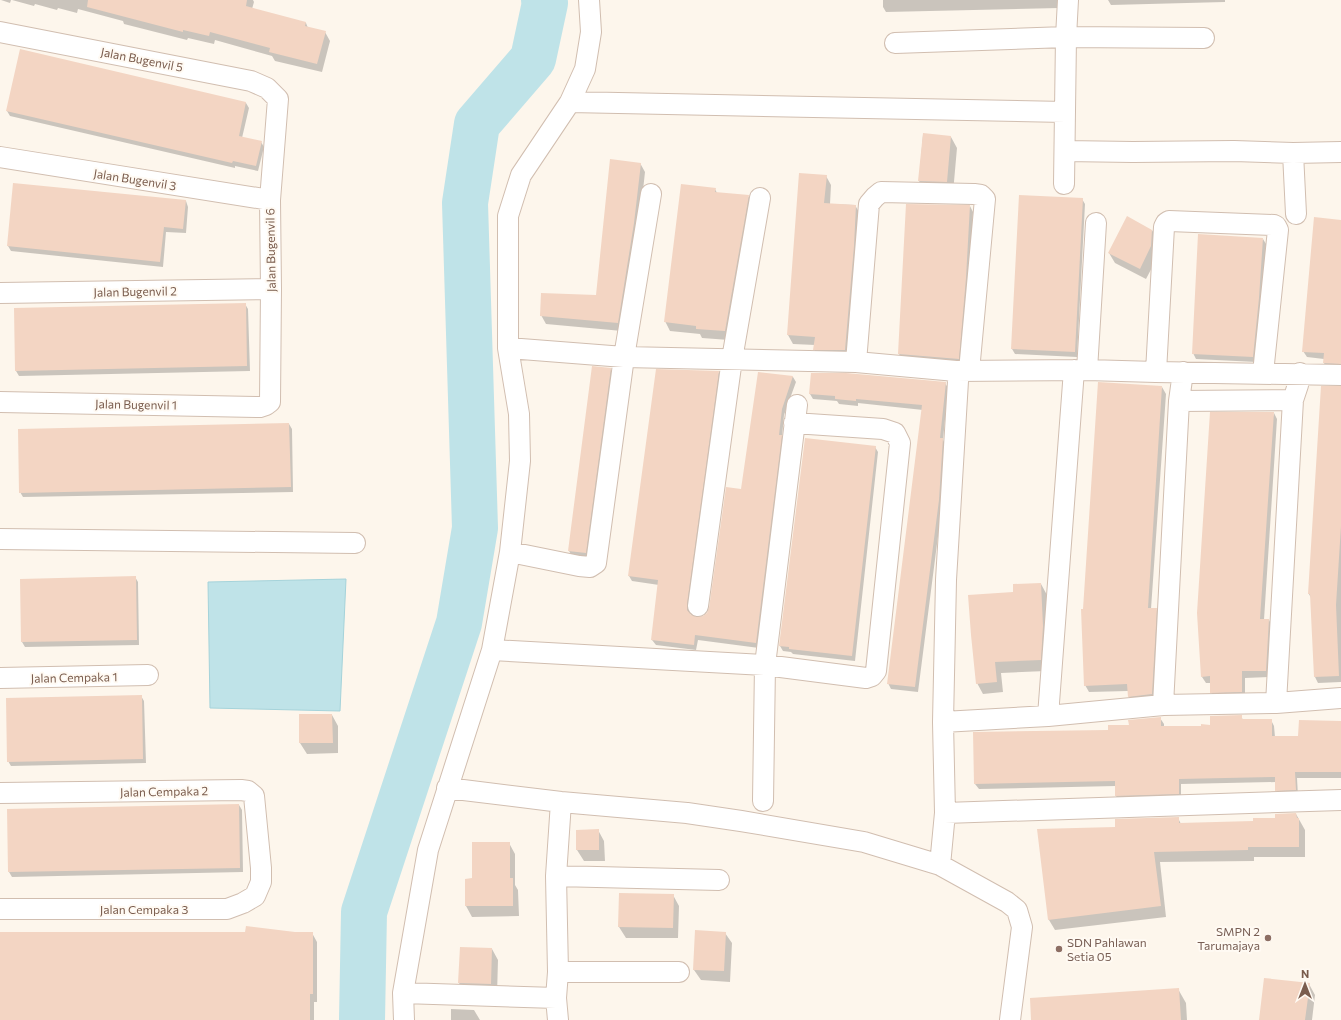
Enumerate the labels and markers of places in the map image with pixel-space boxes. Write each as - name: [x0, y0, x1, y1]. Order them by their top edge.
- place label: SMPN 2 Tarumajaya: [1197, 924, 1260, 952]
- marker: SMPN 2 Tarumajaya: [1263, 933, 1273, 943]
- place label: SDN Pahlawan Setia 05: [1067, 935, 1147, 963]
- marker: SDN Pahlawan Setia 05: [1054, 944, 1064, 954]

